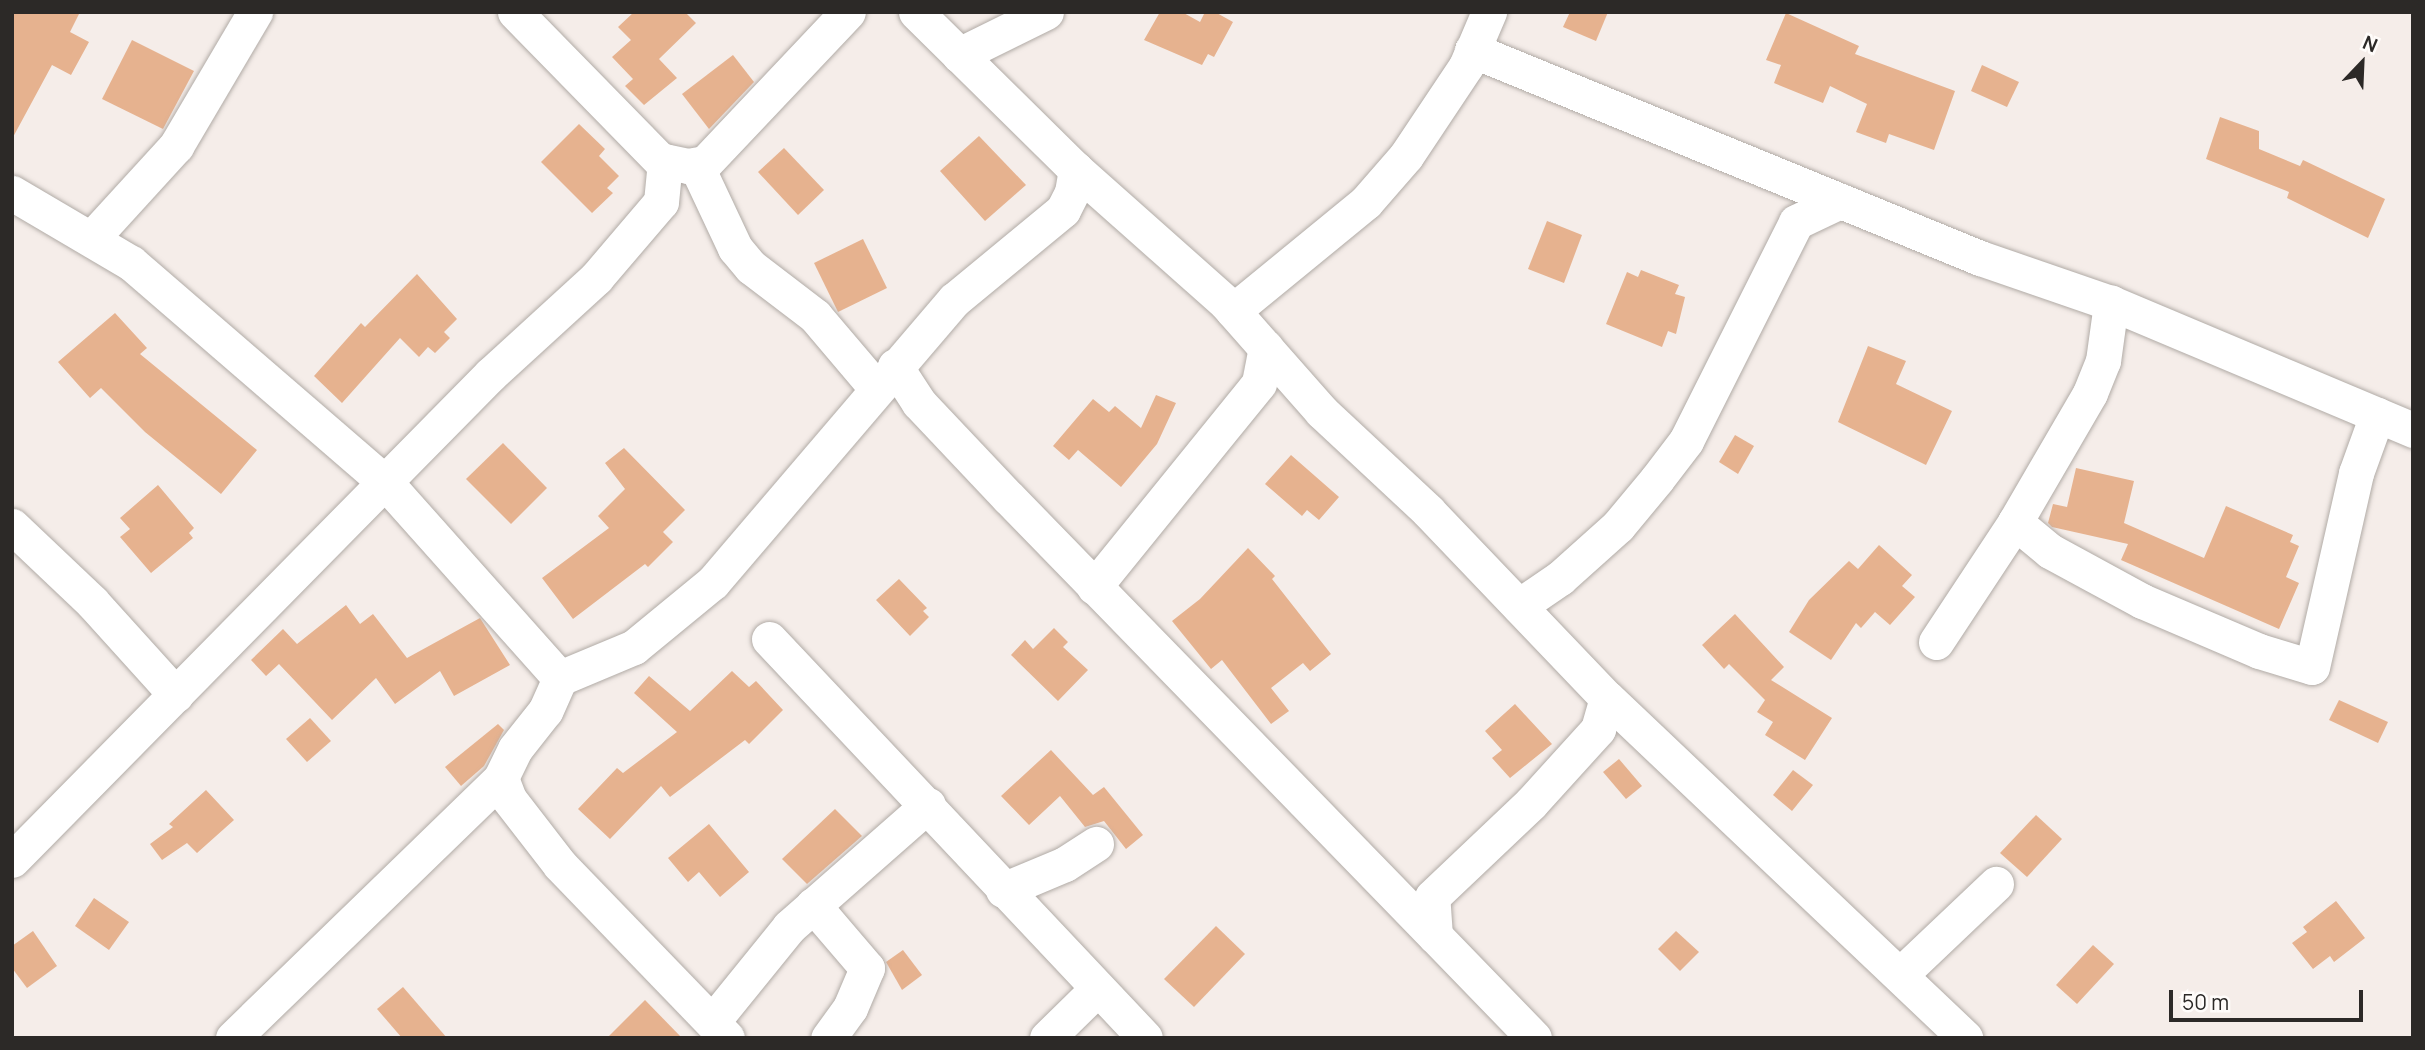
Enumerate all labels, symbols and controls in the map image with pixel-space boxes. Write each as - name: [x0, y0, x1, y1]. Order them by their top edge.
- north arrow: [2327, 28, 2397, 98]
- text: N: [2359, 29, 2382, 58]
- scale bar: [2173, 976, 2367, 1020]
- text: 50 m: [2182, 988, 2229, 1016]

